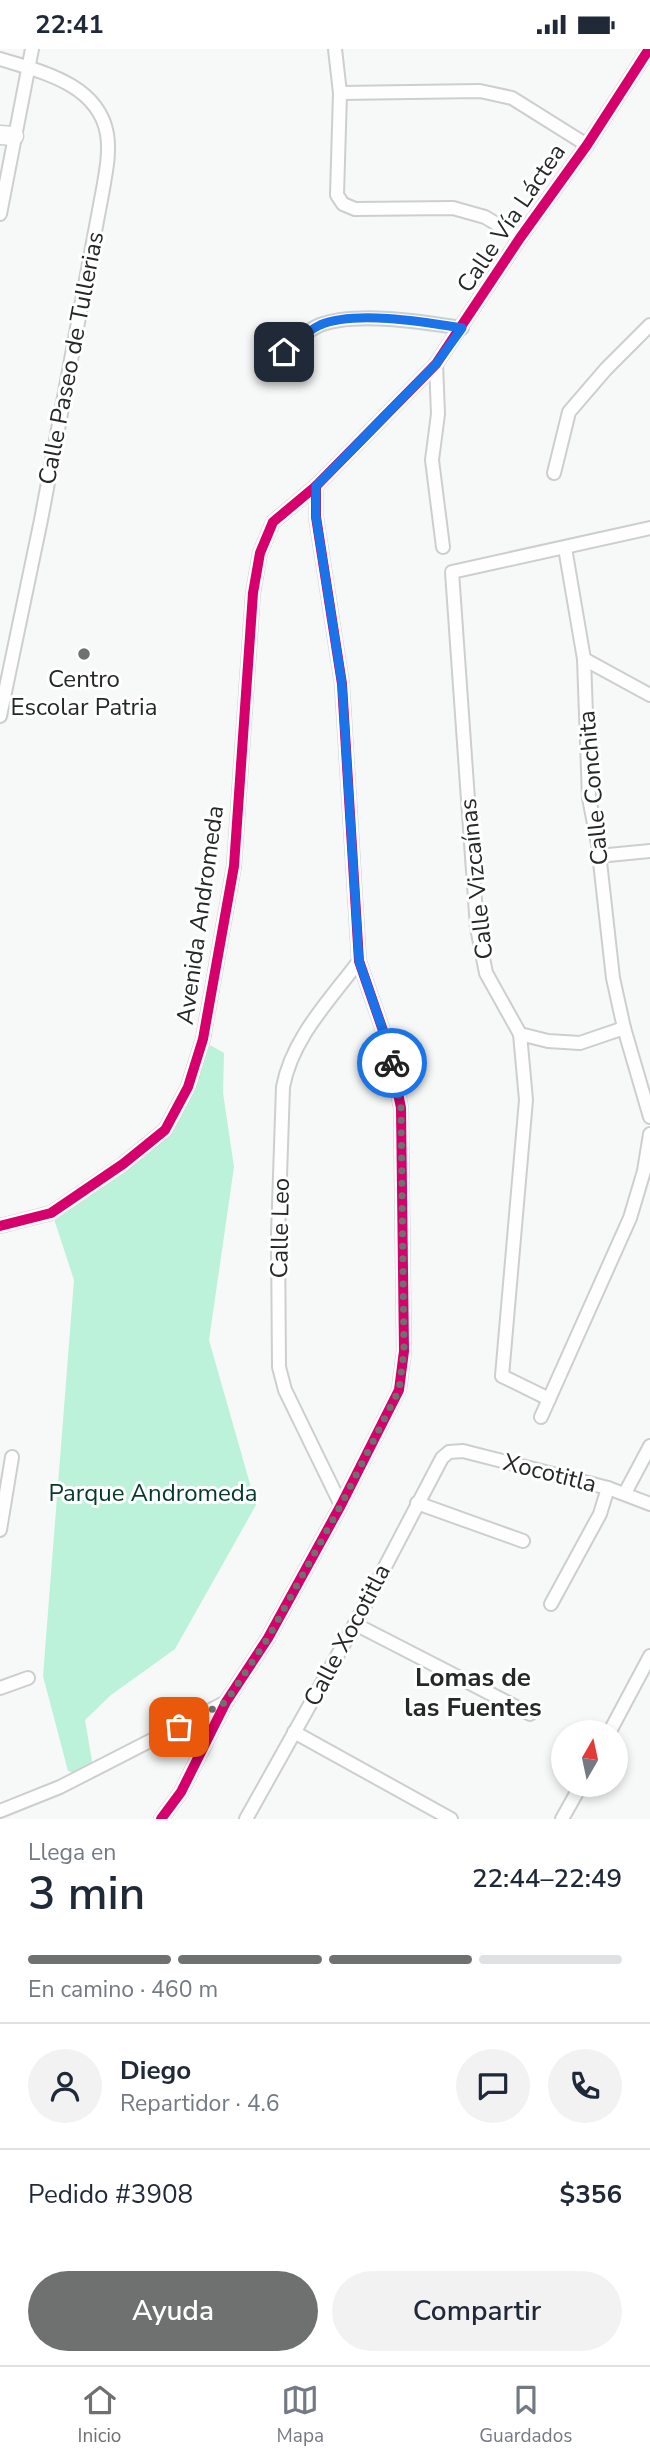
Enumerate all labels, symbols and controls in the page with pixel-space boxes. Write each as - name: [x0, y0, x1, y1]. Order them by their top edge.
- text: 22:41: [35, 7, 104, 42]
- street label: Calle Vía Láctea: [449, 137, 573, 299]
- street label: Calle Paseo de Tullerias: [31, 229, 111, 487]
- pin: [254, 322, 314, 382]
- icon: home: [265, 333, 303, 371]
- marker: Centro Escolar Patria: [76, 646, 92, 662]
- place label: Centro Escolar Patria: [11, 663, 157, 723]
- street label: Calle Conchita: [570, 709, 616, 867]
- street label: Calle Vizcaínas: [452, 797, 500, 961]
- street label: Avenida Andromeda: [169, 803, 231, 1027]
- courier: [357, 1028, 427, 1098]
- icon: bike: [373, 1044, 411, 1082]
- street label: Calle Leo: [263, 1177, 297, 1279]
- street label: Xocotitla: [500, 1446, 600, 1500]
- park label: Parque Andromeda: [48, 1477, 258, 1509]
- street label: Calle Xocotitla: [296, 1558, 398, 1712]
- district label: Lomas de las Fuentes: [404, 1660, 542, 1725]
- pin: [149, 1697, 209, 1757]
- icon: bag: [160, 1708, 198, 1746]
- north arrow: [551, 1720, 628, 1797]
- map controls: [551, 1720, 628, 1797]
- text: Llega en: [28, 1837, 116, 1868]
- text: 22:44–22:49: [472, 1861, 622, 1896]
- text: 3 min: [28, 1862, 145, 1925]
- text: En camino · 460 m: [28, 1974, 218, 2005]
- button: person: [28, 2049, 102, 2123]
- button: chat: [456, 2049, 530, 2123]
- button: phone: [548, 2049, 622, 2123]
- text: Diego: [120, 2053, 191, 2088]
- text: Repartidor · 4.6: [120, 2088, 280, 2119]
- text: Pedido #3908: [28, 2177, 193, 2212]
- text: $356: [560, 2177, 622, 2212]
- button: Ayuda: [28, 2271, 318, 2351]
- button: Compartir: [332, 2271, 622, 2351]
- tab: Inicio: [78, 2381, 121, 2449]
- tab: Mapa: [277, 2381, 324, 2449]
- tab: Guardados: [479, 2381, 572, 2449]

